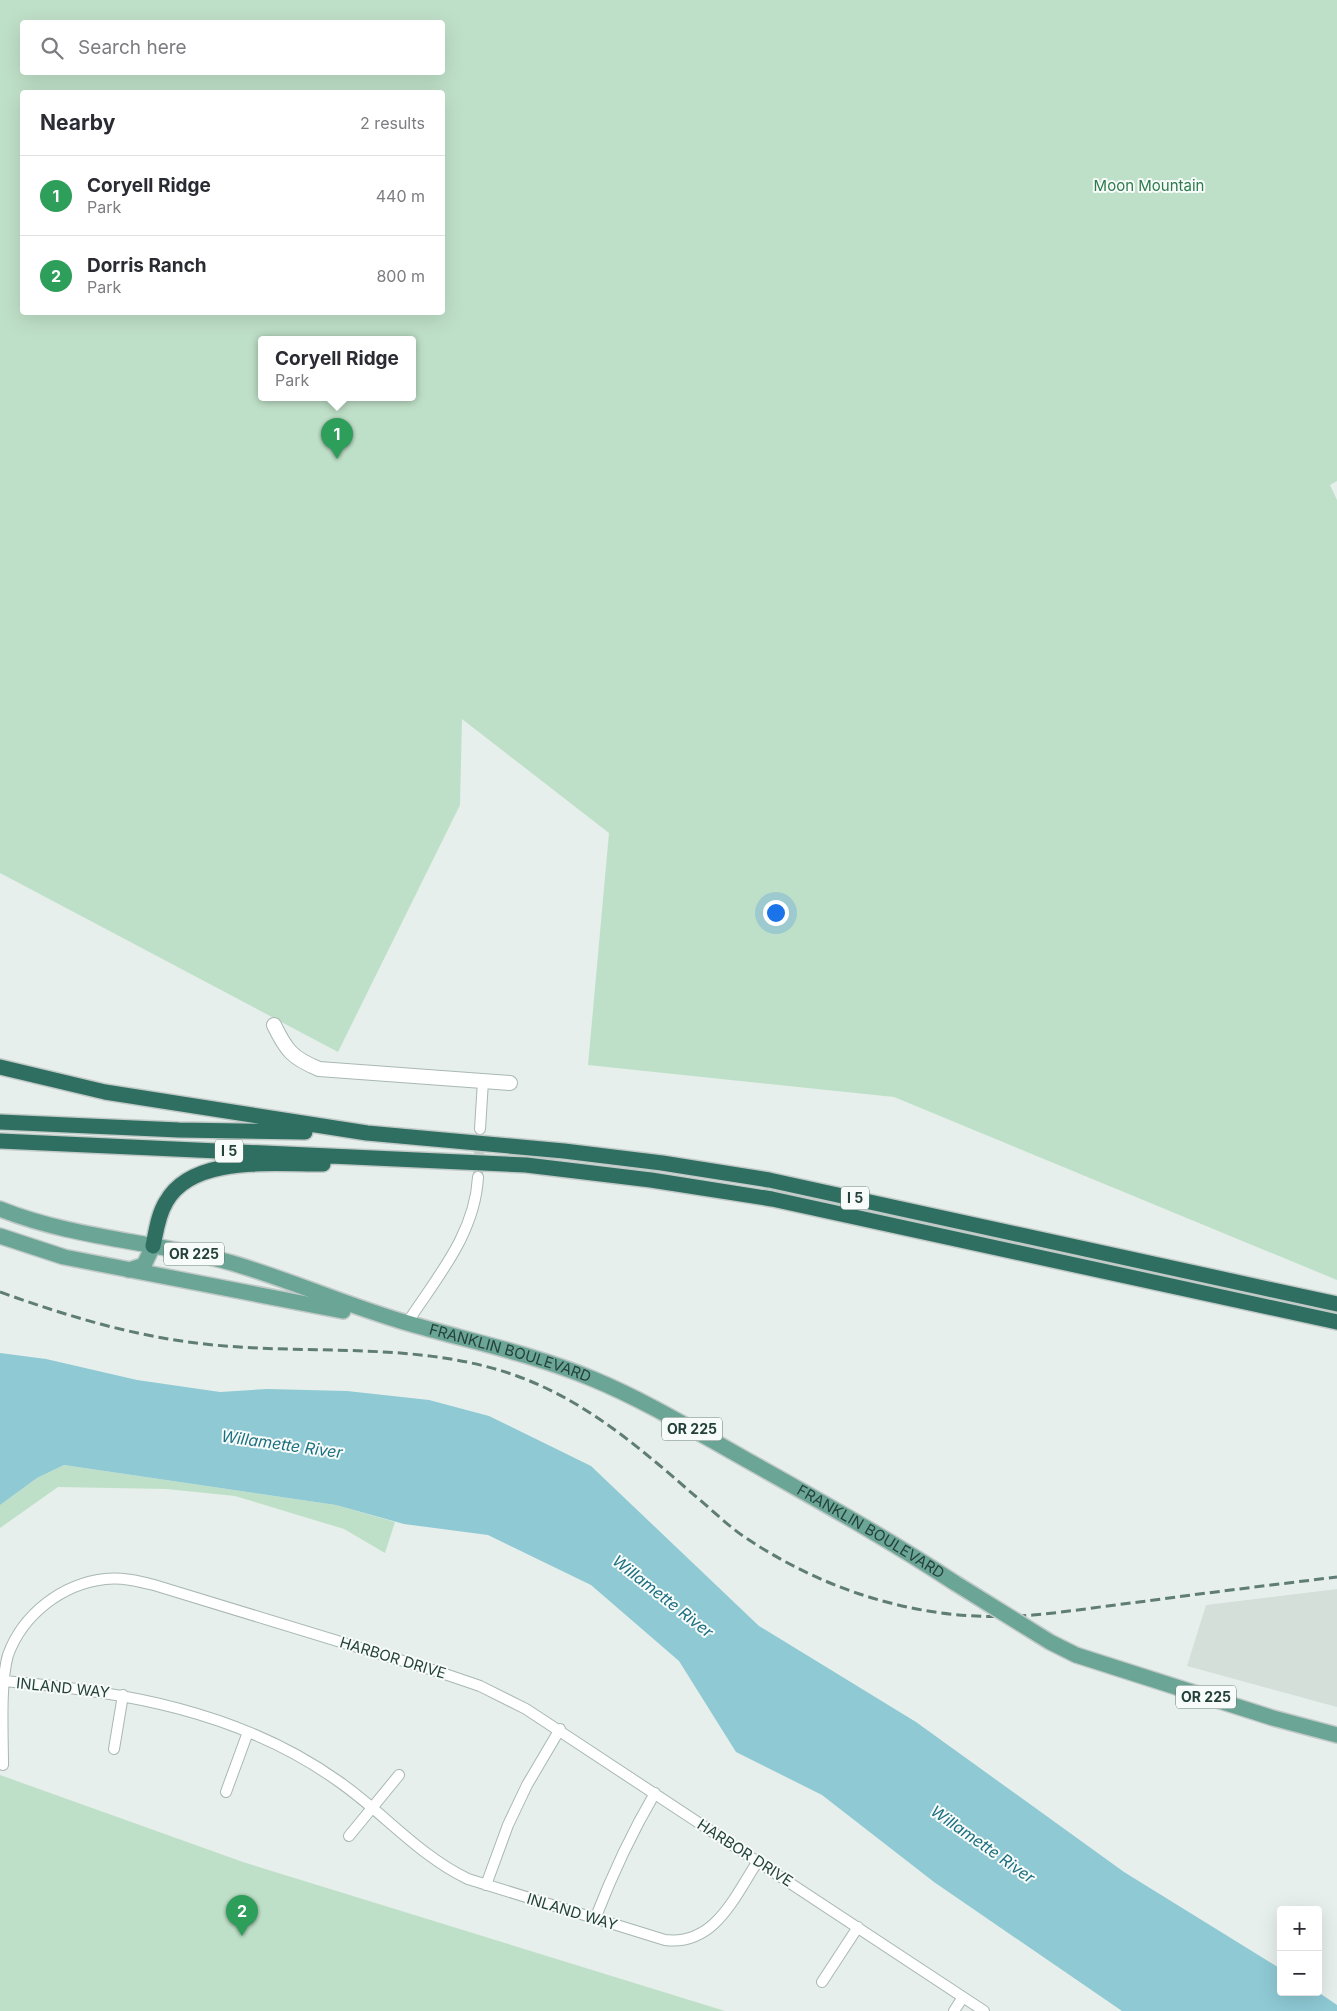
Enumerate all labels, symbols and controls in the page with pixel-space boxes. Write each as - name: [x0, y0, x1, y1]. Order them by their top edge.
- search box: [20, 20, 445, 75]
- icon: search: [38, 34, 66, 62]
- text: Search here: [78, 36, 187, 59]
- text: Nearby: [40, 110, 115, 135]
- text: 2 results: [360, 113, 425, 133]
- text: Coryell Ridge: [87, 174, 211, 197]
- park label: Moon Mountain: [1094, 176, 1204, 195]
- text: 1: [53, 186, 59, 206]
- text: 440 m: [376, 186, 425, 206]
- text: Park: [87, 197, 121, 217]
- text: Dorris Ranch: [87, 254, 207, 277]
- text: 2: [51, 266, 61, 286]
- text: 800 m: [376, 266, 425, 286]
- text: Park: [87, 277, 121, 297]
- popup: [258, 336, 416, 401]
- text: Coryell Ridge: [275, 347, 399, 370]
- text: Park: [275, 370, 309, 390]
- pin: 1: [321, 418, 353, 459]
- your location: [763, 900, 789, 926]
- road number: I 5: [215, 1140, 243, 1162]
- road number: I 5: [841, 1186, 869, 1210]
- road number: OR 225: [164, 1242, 224, 1266]
- street label: FRANKLIN BOULEVARD: [427, 1320, 594, 1386]
- road number: OR 225: [662, 1418, 722, 1440]
- water label: Willamette River: [220, 1426, 345, 1463]
- street label: FRANKLIN BOULEVARD: [794, 1480, 948, 1583]
- water label: Willamette River: [609, 1550, 718, 1642]
- street label: HARBOR DRIVE: [338, 1632, 449, 1683]
- street label: INLAND WAY: [15, 1673, 111, 1702]
- road number: OR 225: [1176, 1685, 1236, 1708]
- water label: Willamette River: [927, 1801, 1040, 1888]
- street label: HARBOR DRIVE: [694, 1815, 797, 1891]
- street label: INLAND WAY: [524, 1889, 620, 1934]
- pin: 2: [226, 1895, 258, 1936]
- map controls: [1277, 1906, 1322, 1996]
- button: +: [1277, 1906, 1322, 1951]
- button: −: [1277, 1951, 1322, 1996]

